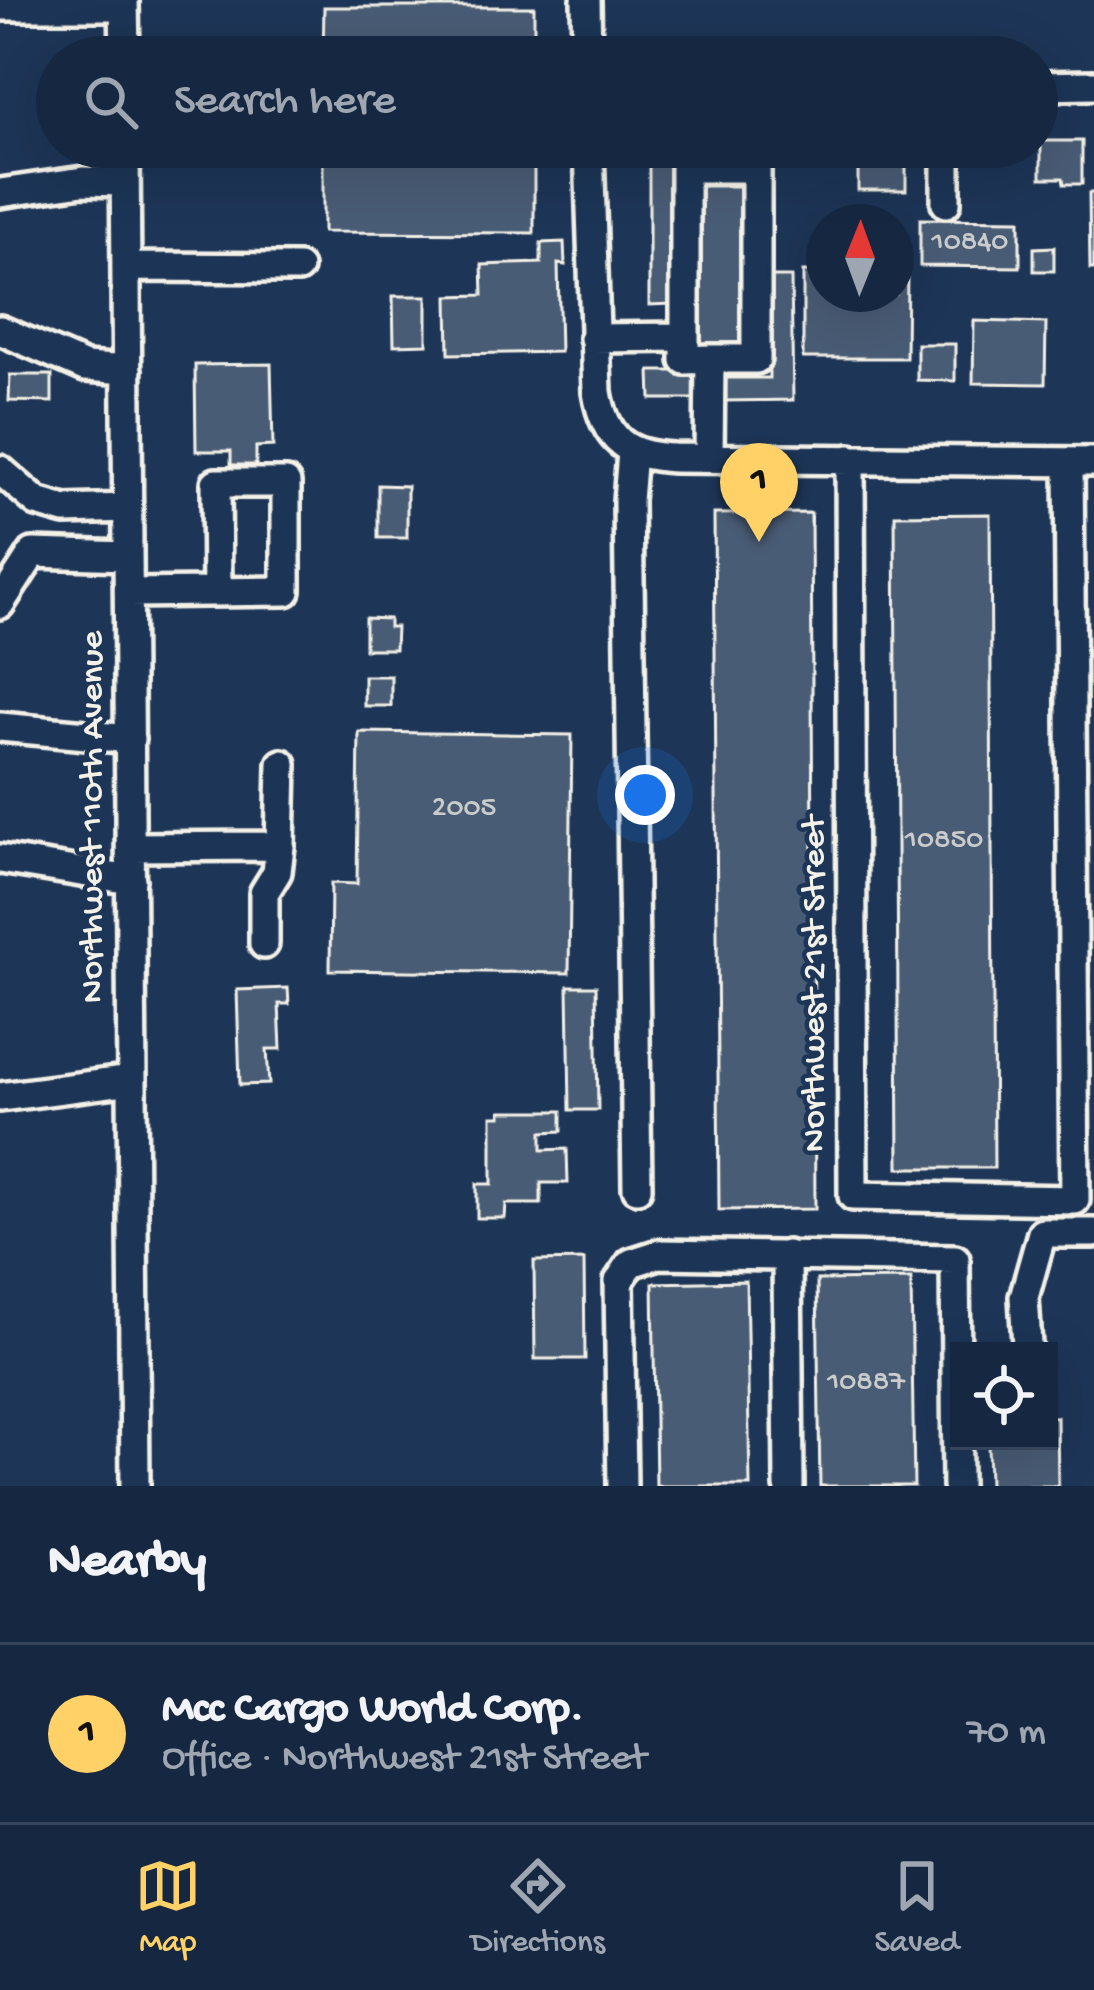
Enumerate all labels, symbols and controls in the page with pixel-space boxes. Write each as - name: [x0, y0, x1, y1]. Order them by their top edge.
- search box: [36, 36, 1058, 168]
- icon: search: [78, 69, 144, 135]
- text: Search here: [174, 76, 396, 129]
- north arrow: [806, 204, 914, 312]
- house number: 10840: [931, 226, 1008, 261]
- pin: 1: [720, 443, 798, 542]
- street label: Northwest 110th Avenue: [73, 630, 116, 1003]
- your location: [615, 765, 675, 825]
- house number: 2005: [432, 792, 496, 827]
- street label: Northwest 21st Street: [795, 812, 838, 1152]
- house number: 10850: [904, 824, 983, 859]
- map controls: [950, 1342, 1058, 1450]
- button: locate: [950, 1342, 1058, 1450]
- house number: 10887: [826, 1366, 906, 1401]
- text: Nearby: [48, 1534, 206, 1594]
- text: Mcc Cargo World Corp.: [162, 1684, 584, 1737]
- text: 1: [79, 1711, 95, 1757]
- text: 70 m: [967, 1711, 1046, 1757]
- text: Office · Northwest 21st Street: [162, 1737, 647, 1783]
- tab: Map: [135, 1853, 201, 1963]
- tab: Directions: [471, 1853, 605, 1963]
- tab: Saved: [875, 1853, 959, 1963]

